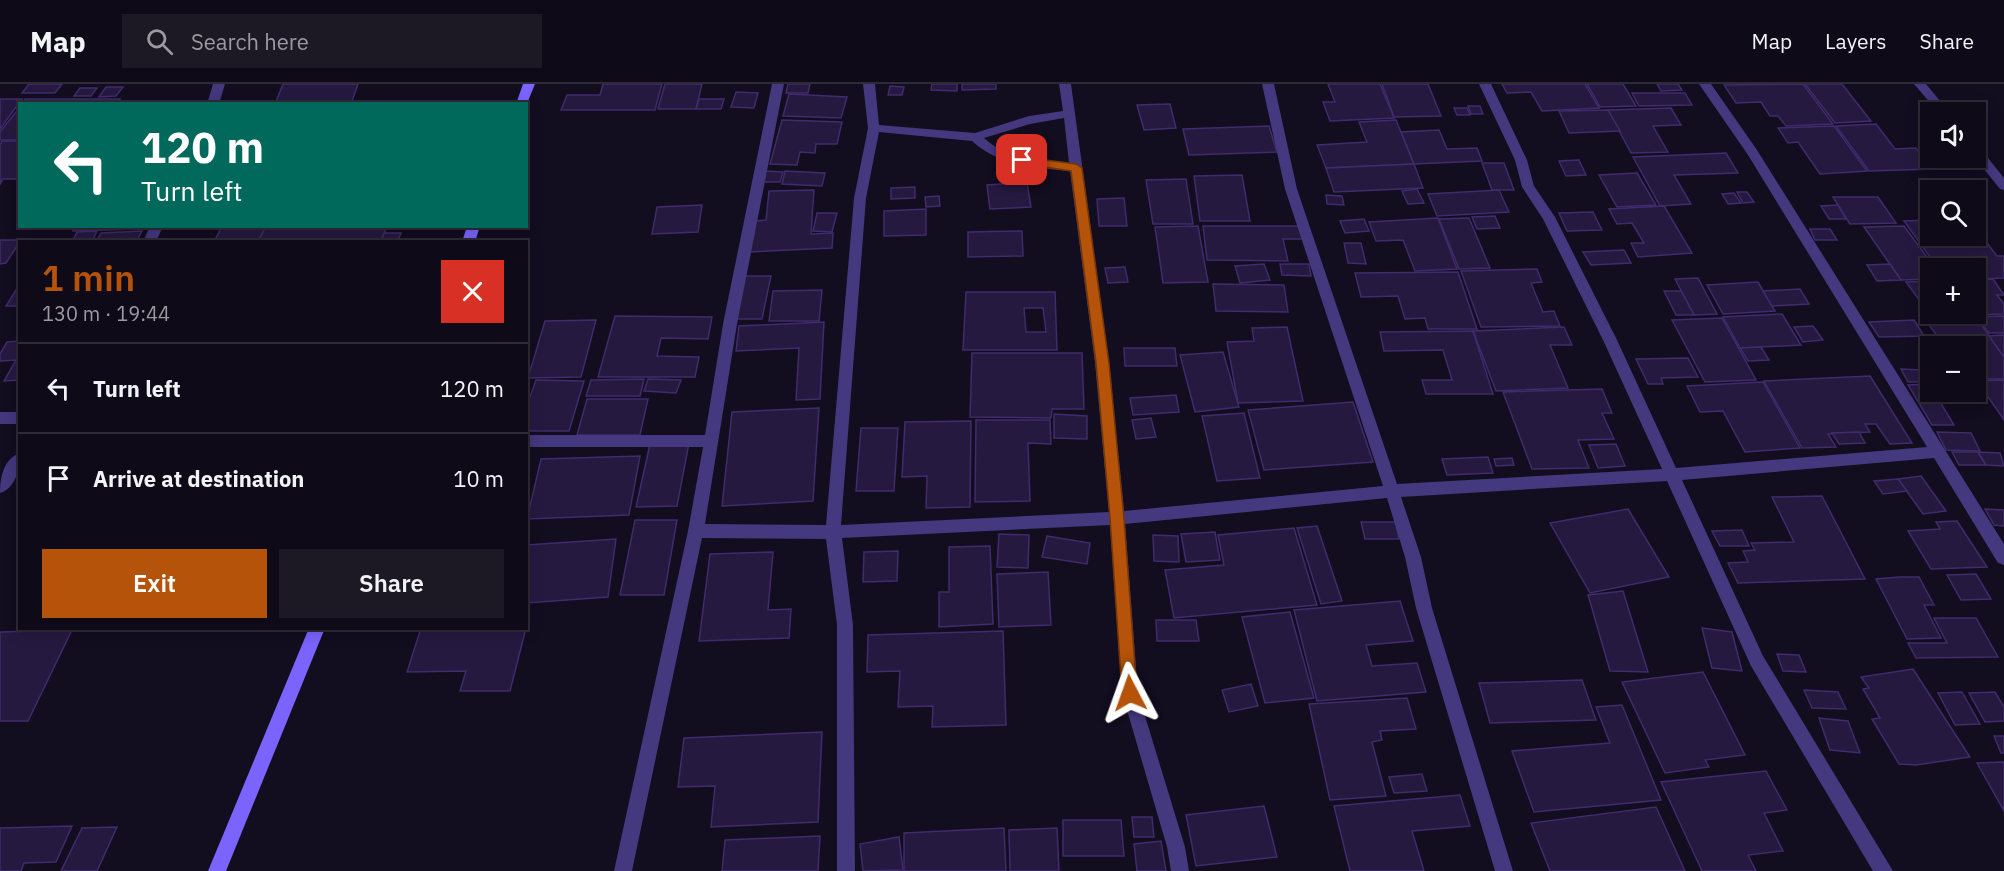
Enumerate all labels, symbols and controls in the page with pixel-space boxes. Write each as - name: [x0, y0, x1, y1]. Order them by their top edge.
- search box: [122, 14, 542, 68]
- text: Map: [30, 23, 86, 60]
- icon: search: [143, 25, 176, 58]
- text: Search here: [191, 27, 309, 56]
- text: Map: [1752, 27, 1792, 55]
- text: Layers: [1825, 27, 1887, 55]
- text: Share: [1920, 27, 1974, 55]
- map controls: [1920, 102, 1986, 402]
- button: sound: [1920, 102, 1986, 168]
- text: 120 m: [141, 120, 264, 175]
- icon: left: [42, 126, 120, 204]
- pin: [996, 134, 1047, 185]
- icon: arrive: [1005, 143, 1038, 176]
- text: Turn left: [141, 173, 242, 208]
- button: search: [1920, 180, 1986, 246]
- text: 1 min: [42, 254, 135, 301]
- button: +: [1920, 258, 1986, 324]
- button: close: [441, 260, 504, 323]
- text: 130 m · 19:44: [42, 300, 170, 327]
- button: −: [1920, 336, 1986, 402]
- icon: left: [42, 372, 75, 405]
- text: Turn left: [93, 374, 181, 403]
- text: 120 m: [440, 374, 504, 403]
- icon: arrive: [42, 462, 75, 495]
- text: Arrive at destination: [93, 464, 304, 493]
- text: 10 m: [453, 464, 504, 493]
- button: Exit: [42, 549, 267, 618]
- button: Share: [279, 549, 504, 618]
- position arrow: [1098, 661, 1162, 725]

